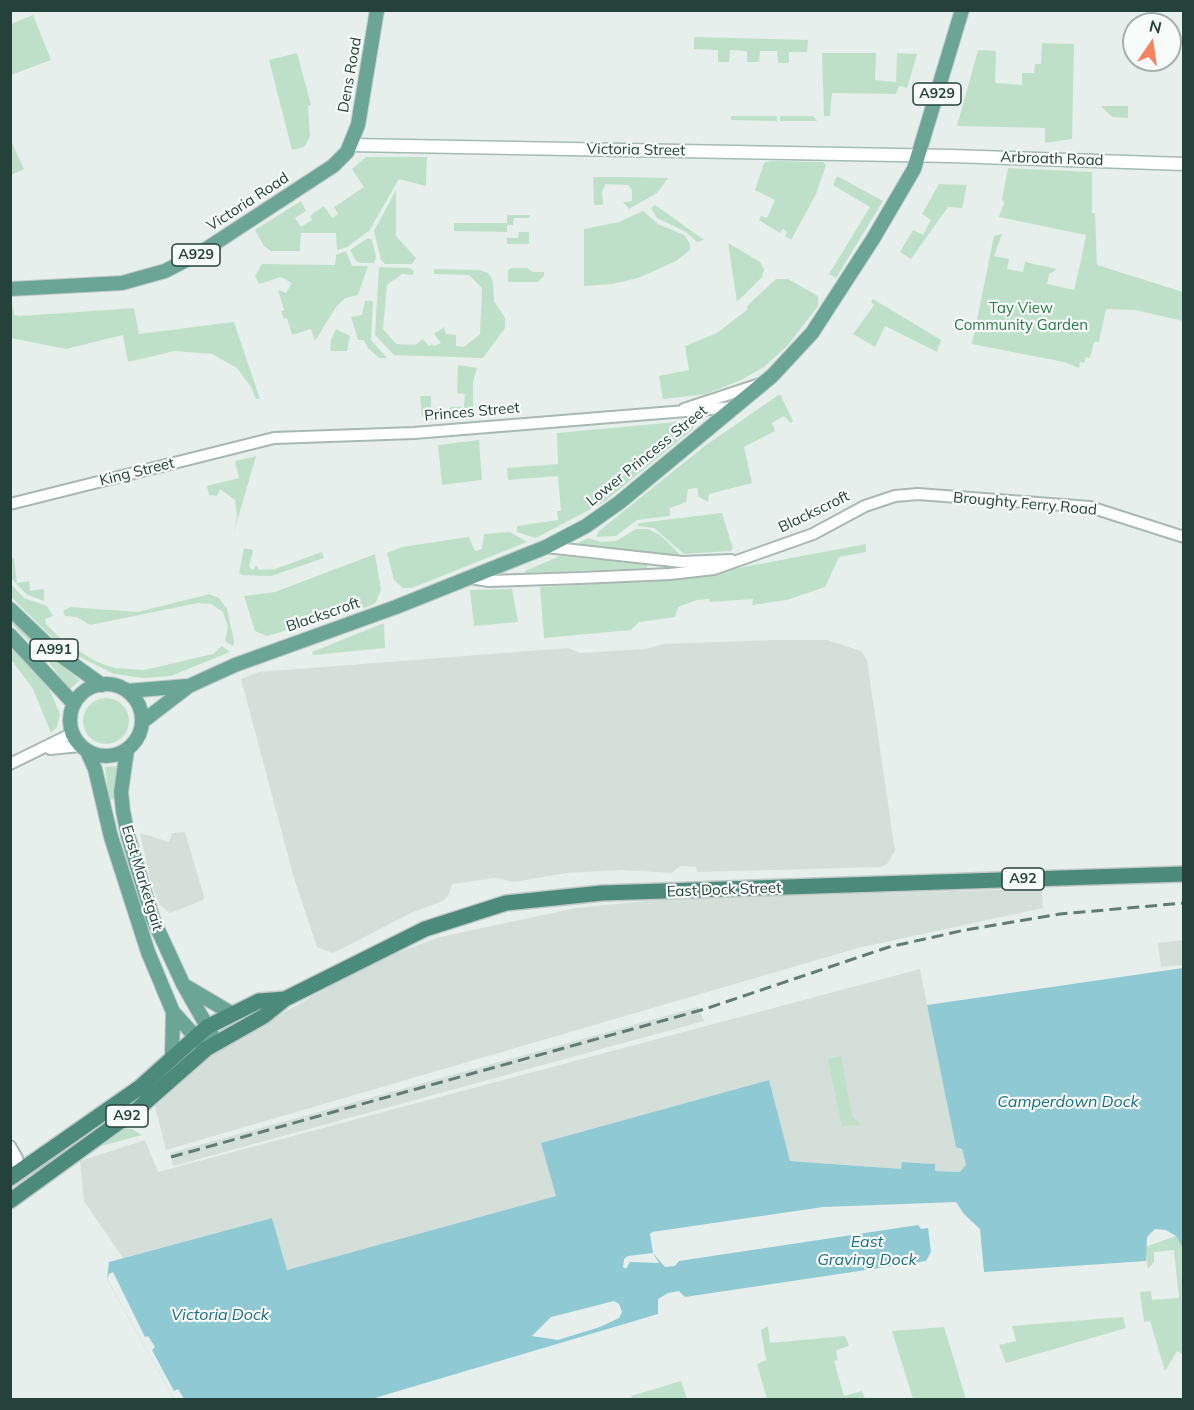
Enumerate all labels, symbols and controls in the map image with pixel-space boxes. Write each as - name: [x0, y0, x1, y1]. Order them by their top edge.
- north arrow: [1122, 12, 1182, 72]
- text: N: [1147, 15, 1164, 38]
- street label: Dens Road: [335, 36, 365, 114]
- road number: A929: [913, 83, 961, 105]
- street label: Victoria Street: [587, 140, 685, 160]
- street label: Arbroath Road: [1000, 148, 1104, 170]
- street label: Victoria Road: [204, 169, 292, 235]
- road number: A929: [172, 244, 220, 266]
- park label: Tay View Community Garden: [954, 299, 1088, 334]
- street label: Princes Street: [424, 399, 520, 425]
- street label: Lower Princess Street: [583, 402, 711, 510]
- street label: King Street: [98, 454, 176, 490]
- street label: Blackscroft: [776, 487, 852, 537]
- street label: Broughty Ferry Road: [952, 489, 1098, 519]
- street label: Blackscroft: [284, 594, 362, 636]
- road number: A991: [30, 639, 78, 661]
- street label: East Marketgait: [117, 823, 167, 933]
- road number: A92: [1002, 868, 1044, 890]
- street label: East Dock Street: [666, 879, 782, 901]
- water label: Camperdown Dock: [997, 1092, 1139, 1112]
- road number: A92: [106, 1105, 148, 1127]
- water label: East Graving Dock: [817, 1232, 917, 1270]
- water label: Victoria Dock: [171, 1305, 269, 1325]

